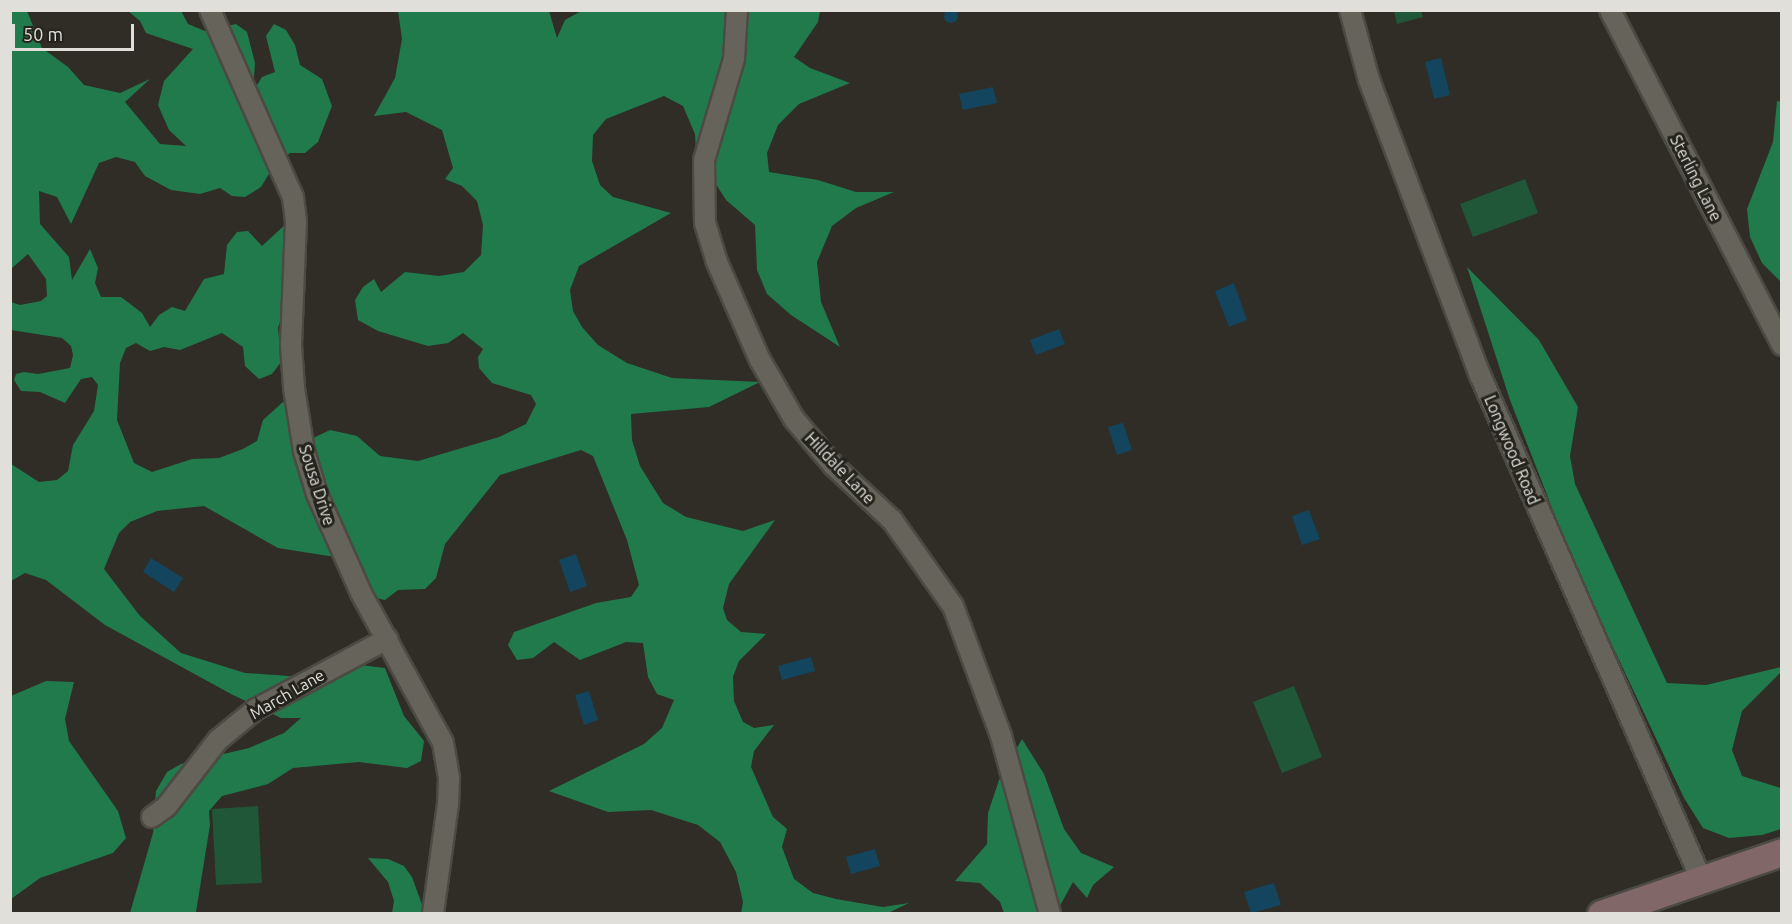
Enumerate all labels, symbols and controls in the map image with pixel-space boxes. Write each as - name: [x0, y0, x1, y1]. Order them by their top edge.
- scale bar: [15, 12, 136, 50]
- text: 50 m: [23, 24, 63, 44]
- street label: Sterling Lane: [1666, 132, 1726, 224]
- street label: Longwood Road: [1480, 392, 1544, 508]
- street label: Hilldale Lane: [801, 428, 879, 508]
- street label: Sousa Drive: [295, 442, 339, 528]
- street label: March Lane: [246, 665, 328, 723]

